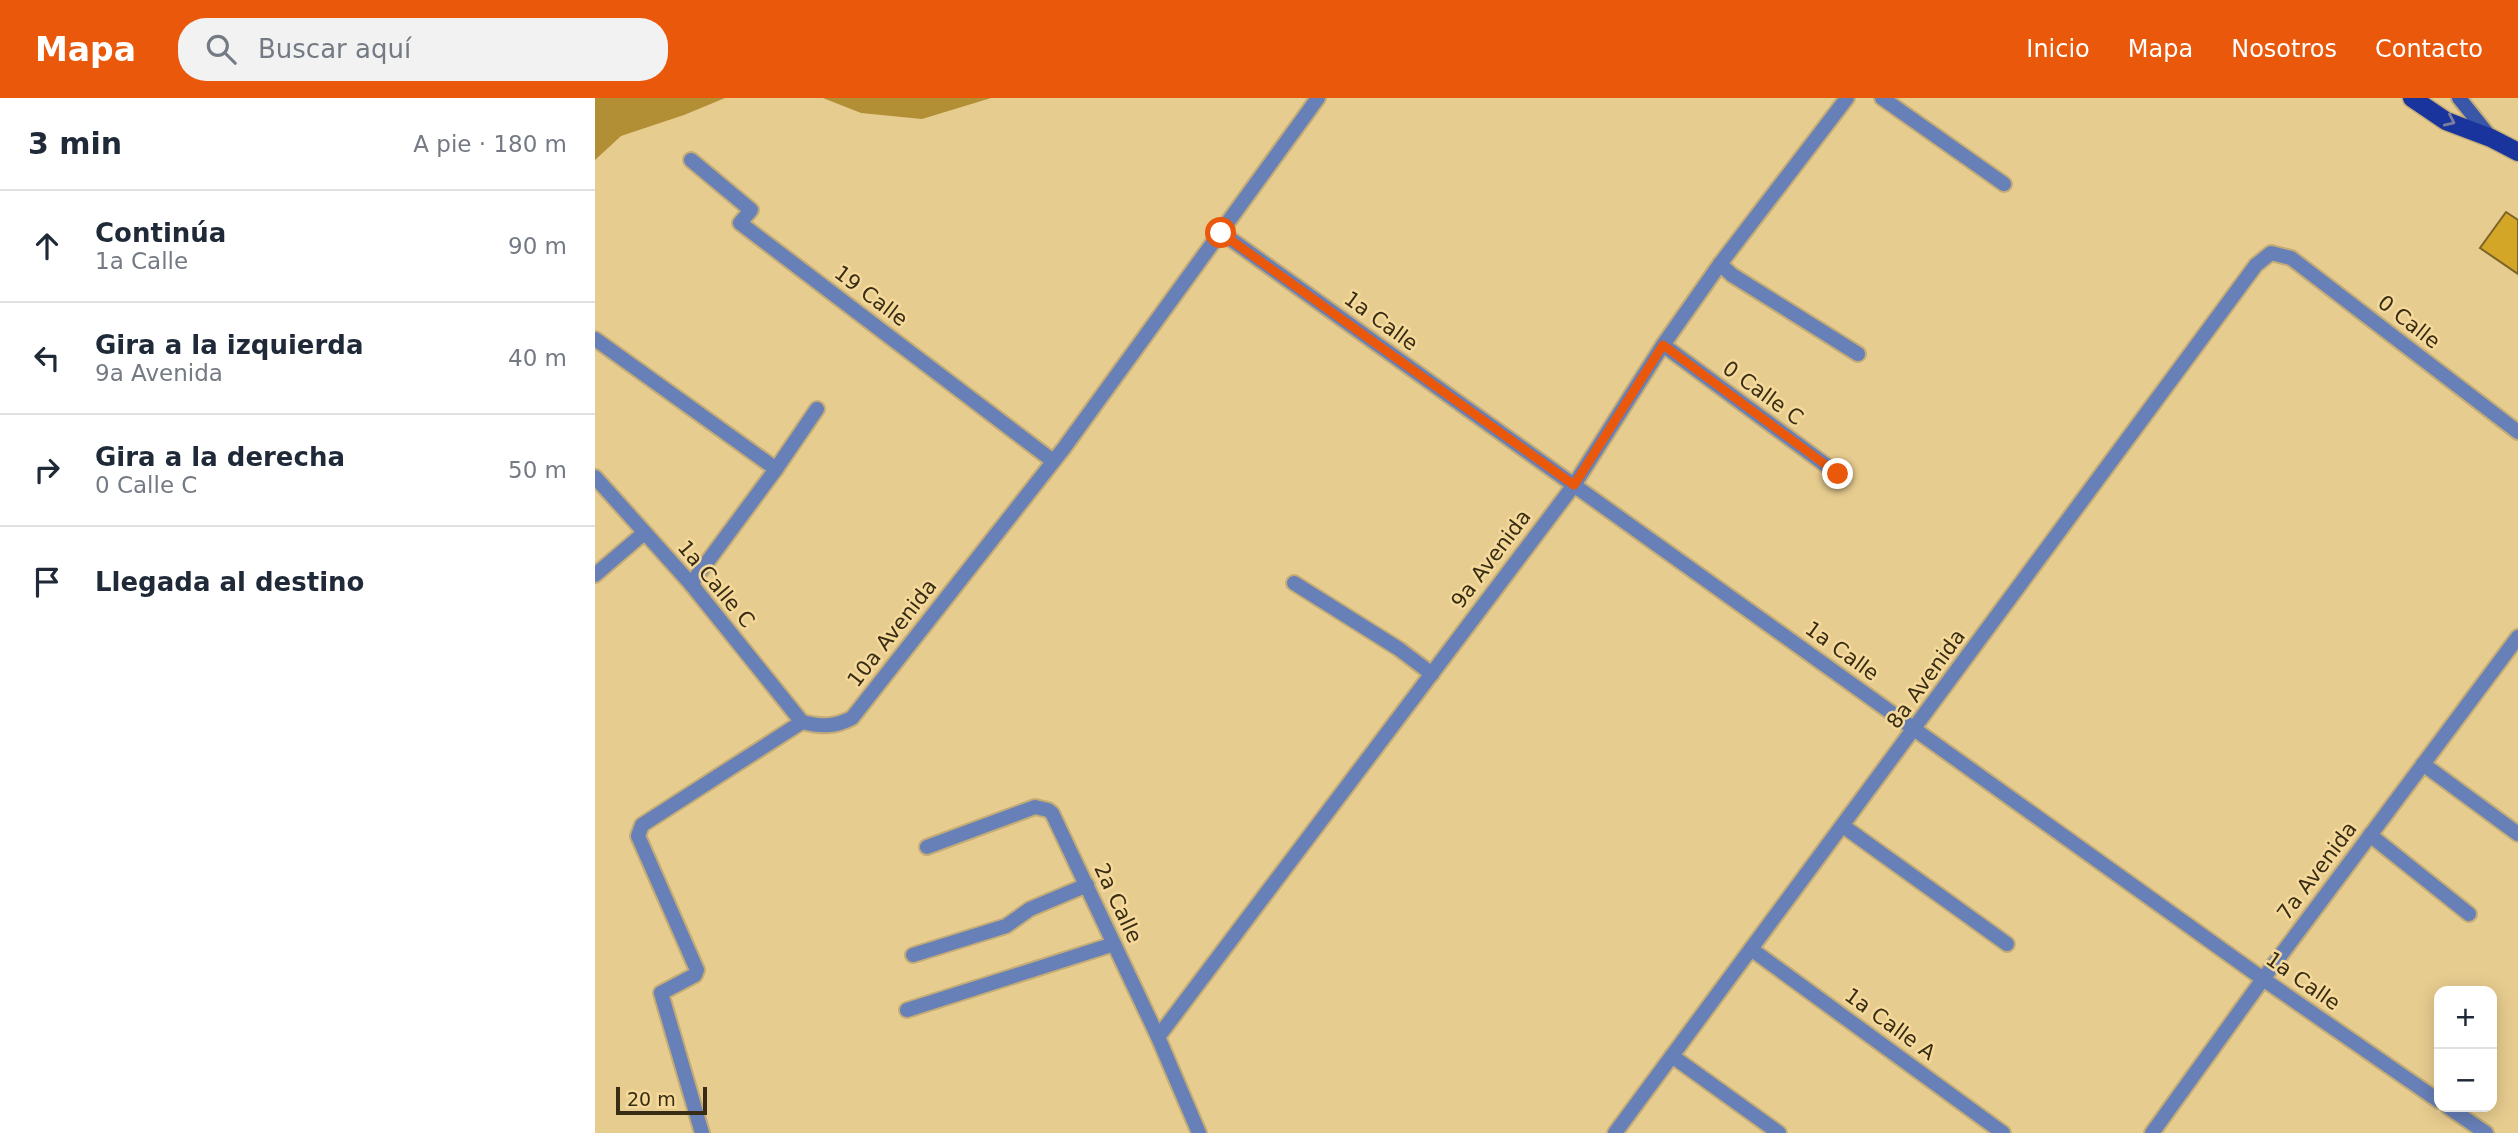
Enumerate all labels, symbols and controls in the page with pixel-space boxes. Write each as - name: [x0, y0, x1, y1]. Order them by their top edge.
- search box: [178, 18, 668, 81]
- text: Mapa: [35, 30, 136, 69]
- icon: search: [202, 30, 240, 68]
- text: Buscar aquí: [258, 34, 411, 64]
- text: Inicio: [2026, 35, 2090, 63]
- text: Mapa: [2128, 35, 2193, 63]
- text: Nosotros: [2231, 35, 2337, 63]
- text: Contacto: [2375, 35, 2483, 63]
- one-way arrow: [2443, 113, 2455, 127]
- text: 3 min: [28, 126, 122, 161]
- text: A pie · 180 m: [413, 131, 567, 157]
- route start: [1205, 217, 1236, 248]
- text: Continúa: [95, 218, 226, 248]
- icon: ahead: [28, 227, 66, 265]
- text: 90 m: [508, 233, 567, 259]
- text: 1a Calle: [95, 248, 188, 274]
- street label: 19 Calle: [830, 261, 912, 331]
- street label: 1a Calle: [1340, 286, 1422, 356]
- street label: 0 Calle: [2373, 290, 2445, 354]
- text: Gira a la izquierda: [95, 330, 363, 360]
- icon: left: [28, 339, 66, 377]
- text: 40 m: [508, 345, 567, 371]
- street label: 0 Calle C: [1718, 356, 1808, 430]
- text: 9a Avenida: [95, 360, 223, 386]
- text: Gira a la derecha: [95, 442, 345, 472]
- icon: right: [28, 451, 66, 489]
- text: 50 m: [508, 457, 567, 483]
- route end: [1822, 458, 1853, 489]
- text: 0 Calle C: [95, 472, 197, 498]
- street label: 9a Avenida: [1446, 505, 1536, 613]
- street label: 1a Calle C: [673, 536, 759, 632]
- icon: arrive: [28, 563, 66, 601]
- text: Llegada al destino: [95, 567, 364, 597]
- street label: 10a Avenida: [842, 574, 942, 692]
- street label: 1a Calle: [1801, 616, 1883, 686]
- street label: 8a Avenida: [1882, 625, 1970, 733]
- street label: 7a Avenida: [2272, 817, 2362, 925]
- street label: 2a Calle: [1089, 859, 1147, 947]
- street label: 1a Calle: [2261, 947, 2345, 1015]
- street label: 1a Calle A: [1840, 983, 1940, 1065]
- map controls: [2434, 986, 2497, 1112]
- button: +: [2434, 986, 2497, 1049]
- button: −: [2434, 1049, 2497, 1112]
- scale bar: [616, 1084, 707, 1116]
- text: 20 m: [627, 1088, 676, 1110]

